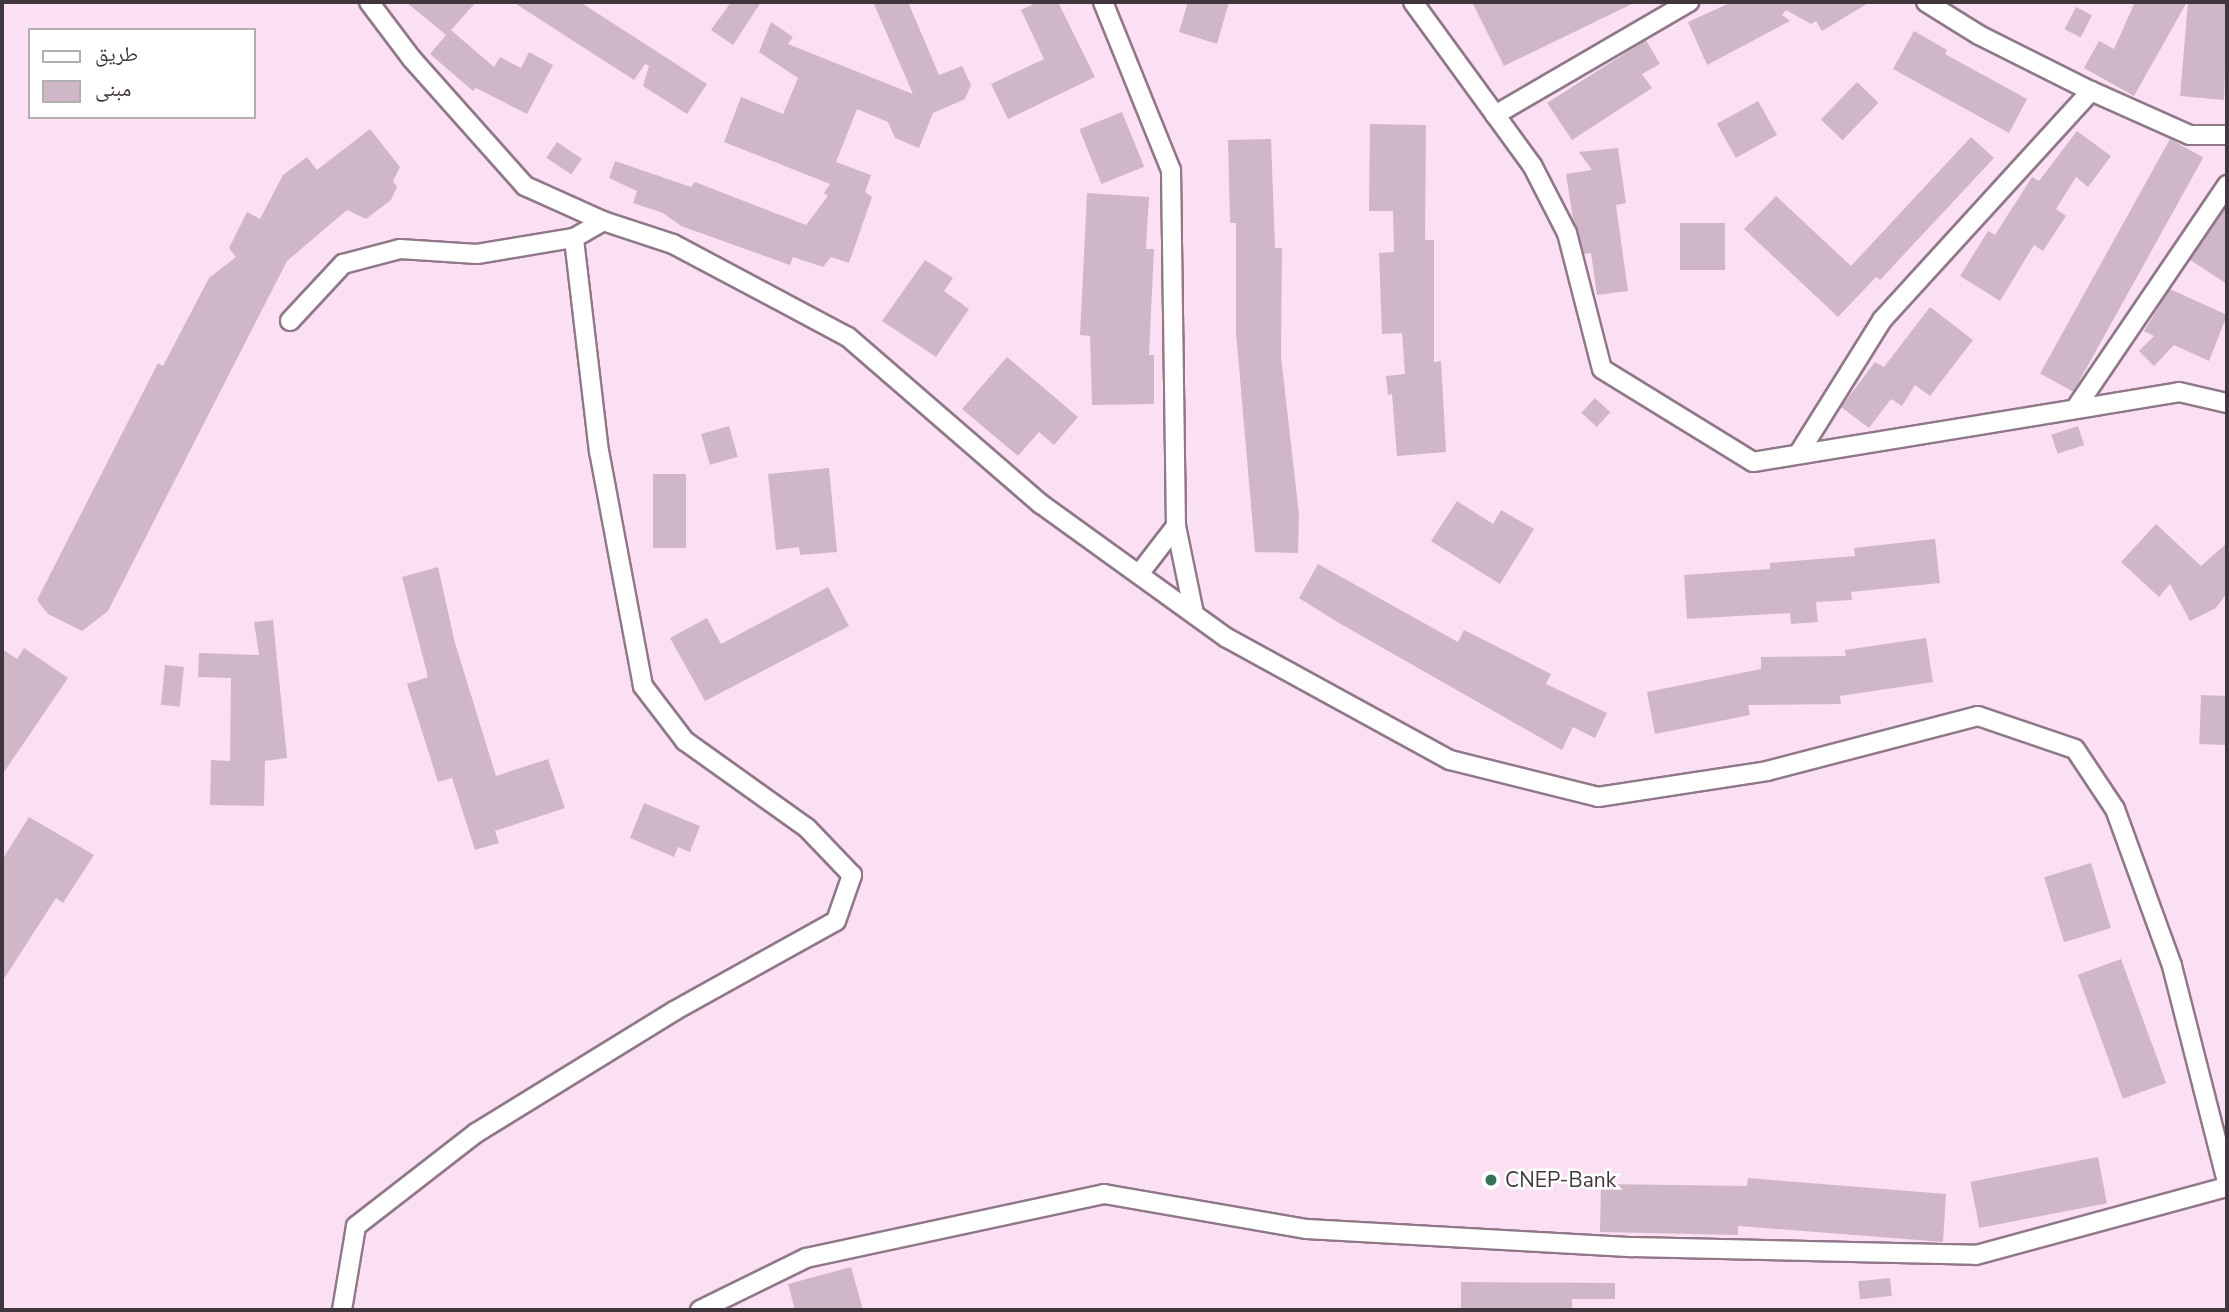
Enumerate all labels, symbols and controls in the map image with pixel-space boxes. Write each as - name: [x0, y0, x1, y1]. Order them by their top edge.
- legend: [28, 28, 256, 119]
- text: طريق: [95, 40, 138, 68]
- text: مبنى: [95, 75, 131, 103]
- place label: CNEP-Bank: [1505, 1167, 1616, 1193]
- marker: CNEP-Bank: [1483, 1172, 1499, 1188]

